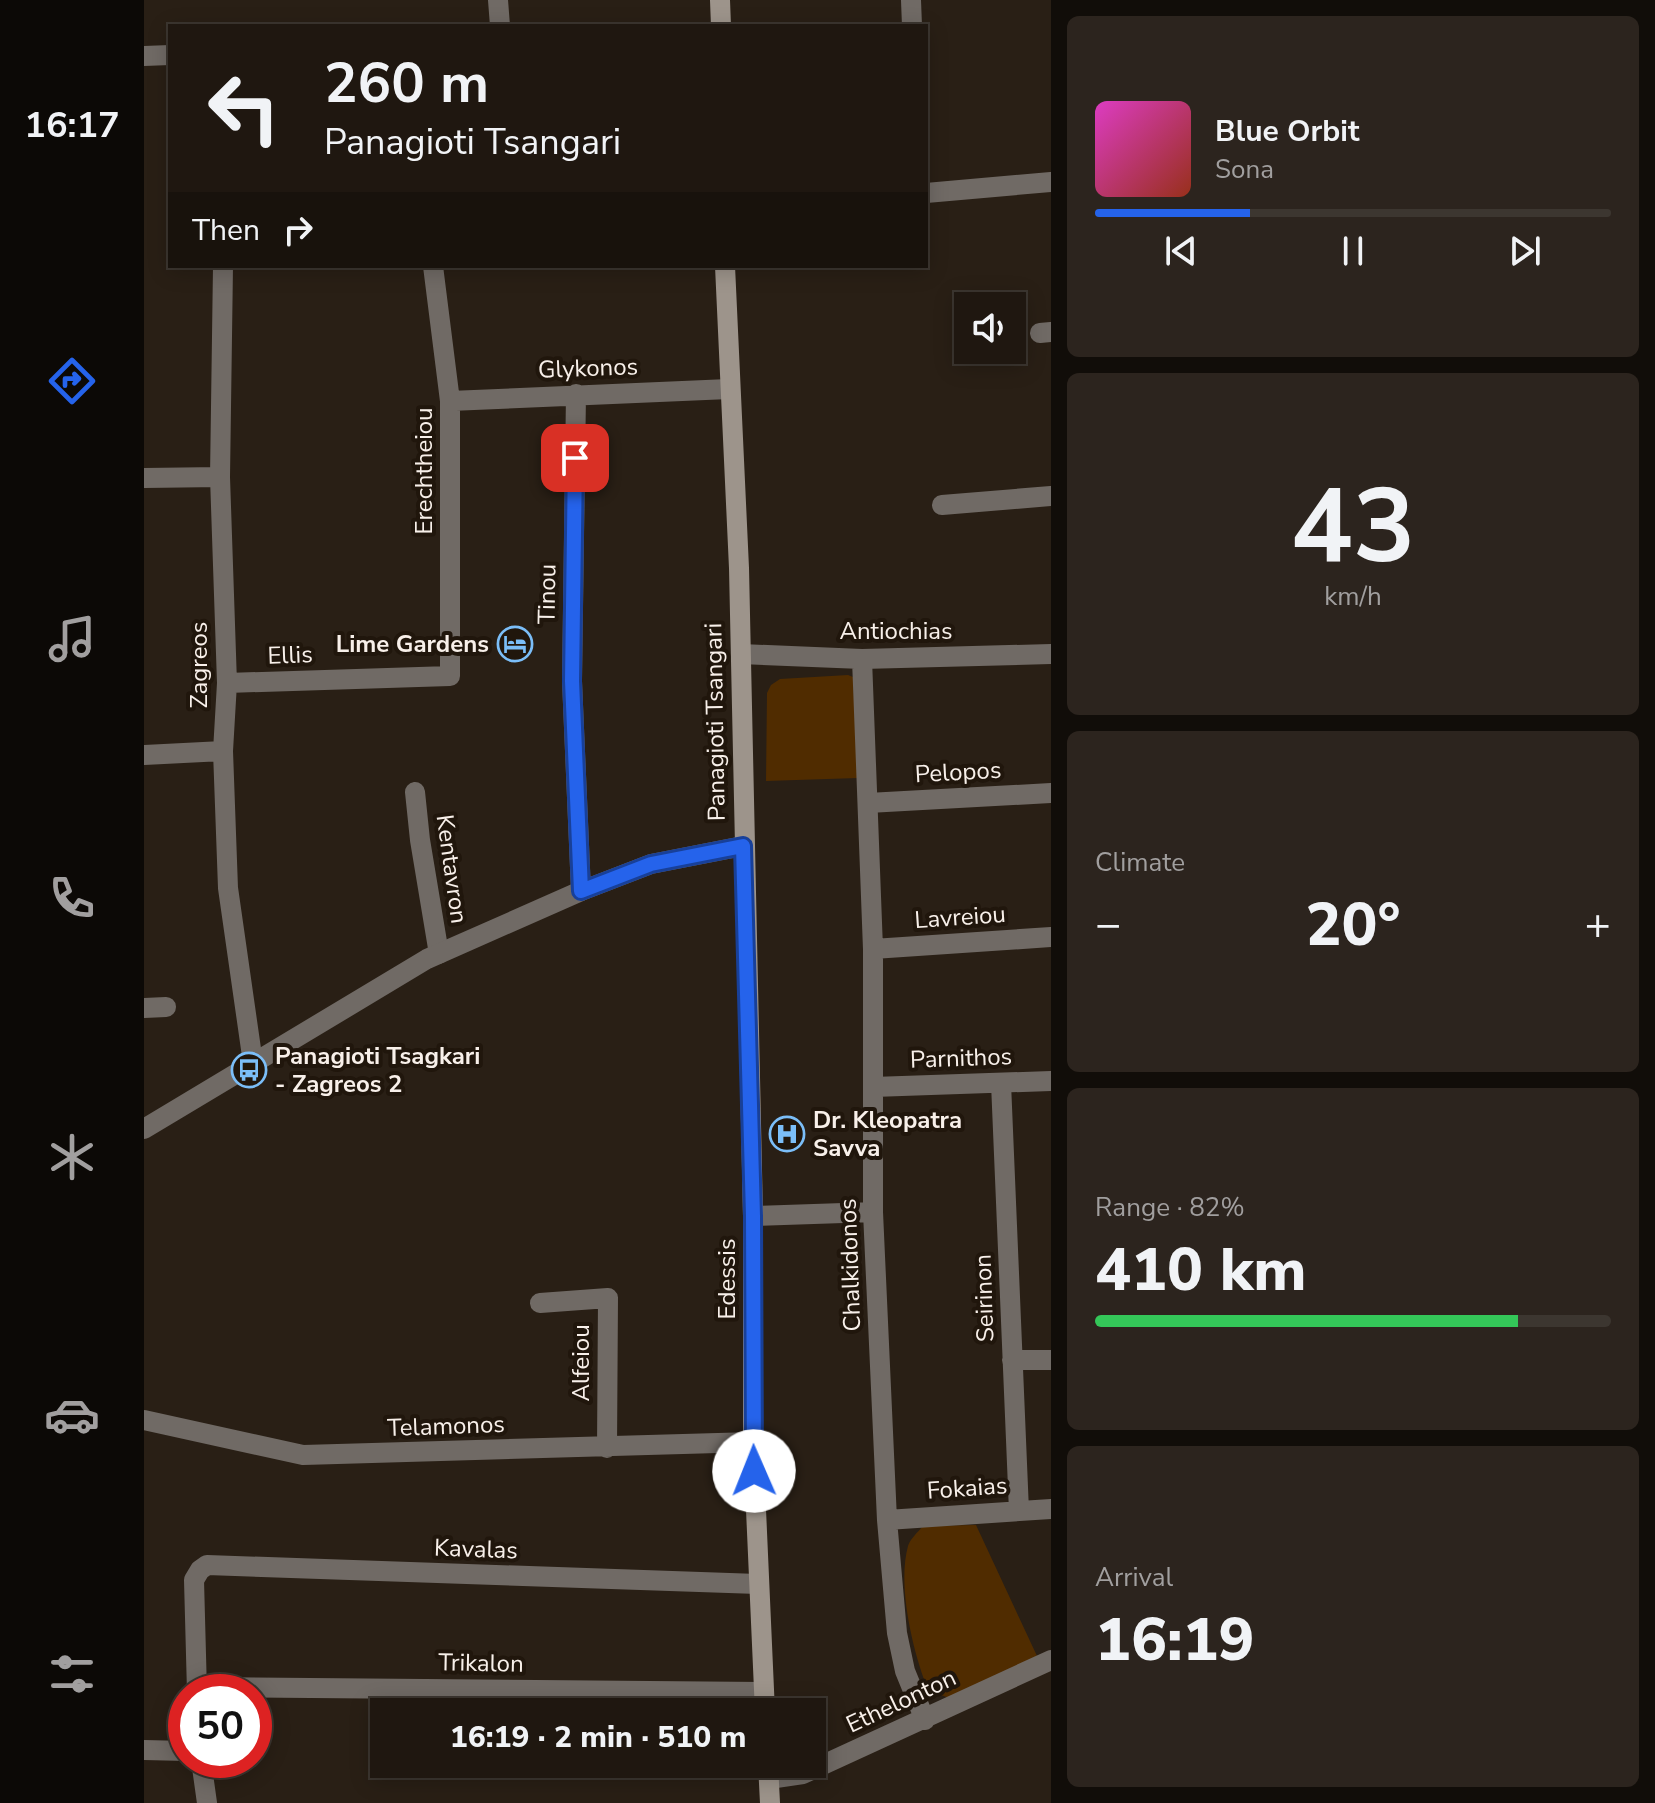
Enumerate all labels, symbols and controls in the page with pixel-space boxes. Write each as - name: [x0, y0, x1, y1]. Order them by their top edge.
- text: 260 m: [324, 45, 489, 122]
- icon: left: [192, 56, 296, 160]
- text: 16:17: [24, 101, 120, 150]
- text: Blue Orbit: [1215, 111, 1359, 152]
- text: Panagioti Tsangari: [324, 118, 621, 167]
- text: Sona: [1215, 152, 1274, 187]
- icon: right: [276, 208, 320, 252]
- text: Then: [192, 210, 260, 251]
- icon: previous: [1159, 229, 1203, 273]
- icon: pause: [1331, 229, 1375, 273]
- icon: next: [1503, 229, 1547, 273]
- map controls: [954, 292, 1026, 364]
- button: sound: [954, 292, 1026, 364]
- street label: Glykonos: [537, 350, 639, 386]
- icon: directions: [44, 353, 100, 409]
- street label: Erechtheiou: [408, 407, 440, 535]
- pin: [541, 424, 609, 492]
- icon: arrive: [553, 436, 597, 480]
- text: 43: [1291, 456, 1415, 598]
- street label: Tinou: [530, 563, 564, 625]
- text: km/h: [1324, 579, 1382, 614]
- icon: music: [44, 611, 100, 667]
- street label: Antiochias: [839, 615, 953, 647]
- street label: Zagreos: [183, 622, 215, 708]
- street label: Panagioti Tsangari: [697, 623, 733, 821]
- hotel icon: Lime Gardens: [496, 625, 534, 663]
- place label: Lime Gardens: [336, 628, 489, 660]
- street label: Ellis: [267, 638, 313, 672]
- street label: Pelopos: [914, 754, 1002, 790]
- street label: Kentavron: [429, 812, 475, 926]
- text: Climate: [1095, 845, 1185, 880]
- icon: phone: [44, 870, 100, 926]
- text: 20°: [1305, 884, 1401, 966]
- text: −: [1095, 895, 1121, 955]
- text: +: [1585, 895, 1611, 955]
- street label: Lavreiou: [913, 898, 1007, 936]
- place label: Panagioti Tsagkari - Zagreos 2: [275, 1040, 480, 1100]
- street label: Parnithos: [909, 1040, 1013, 1076]
- bus stop icon: Panagioti Tsagkari - Zagreos 2: [230, 1051, 268, 1089]
- place label: Dr. Kleopatra Savva: [813, 1104, 962, 1164]
- hospital icon: Dr. Kleopatra Savva: [768, 1115, 806, 1153]
- icon: climate: [44, 1129, 100, 1185]
- text: Range · 82%: [1095, 1190, 1245, 1225]
- street label: Chalkidonos: [832, 1198, 868, 1332]
- text: 410 km: [1095, 1229, 1307, 1311]
- street label: Edessis: [711, 1239, 743, 1319]
- street label: Seirinon: [966, 1254, 1002, 1342]
- street label: Alfeiou: [565, 1324, 597, 1402]
- icon: car: [44, 1387, 100, 1443]
- street label: Telamonos: [387, 1408, 505, 1444]
- position arrow: [712, 1429, 796, 1513]
- street label: Fokaias: [926, 1469, 1008, 1507]
- street label: Kavalas: [434, 1532, 518, 1566]
- text: Arrival: [1095, 1560, 1173, 1595]
- text: 16:19: [1095, 1599, 1255, 1681]
- icon: filters: [44, 1646, 100, 1702]
- street label: Trikalon: [438, 1646, 524, 1680]
- street label: Ethelonton: [841, 1662, 961, 1740]
- speed limit sign: 50: [168, 1674, 272, 1778]
- text: 16:19 · 2 min · 510 m: [450, 1717, 746, 1758]

